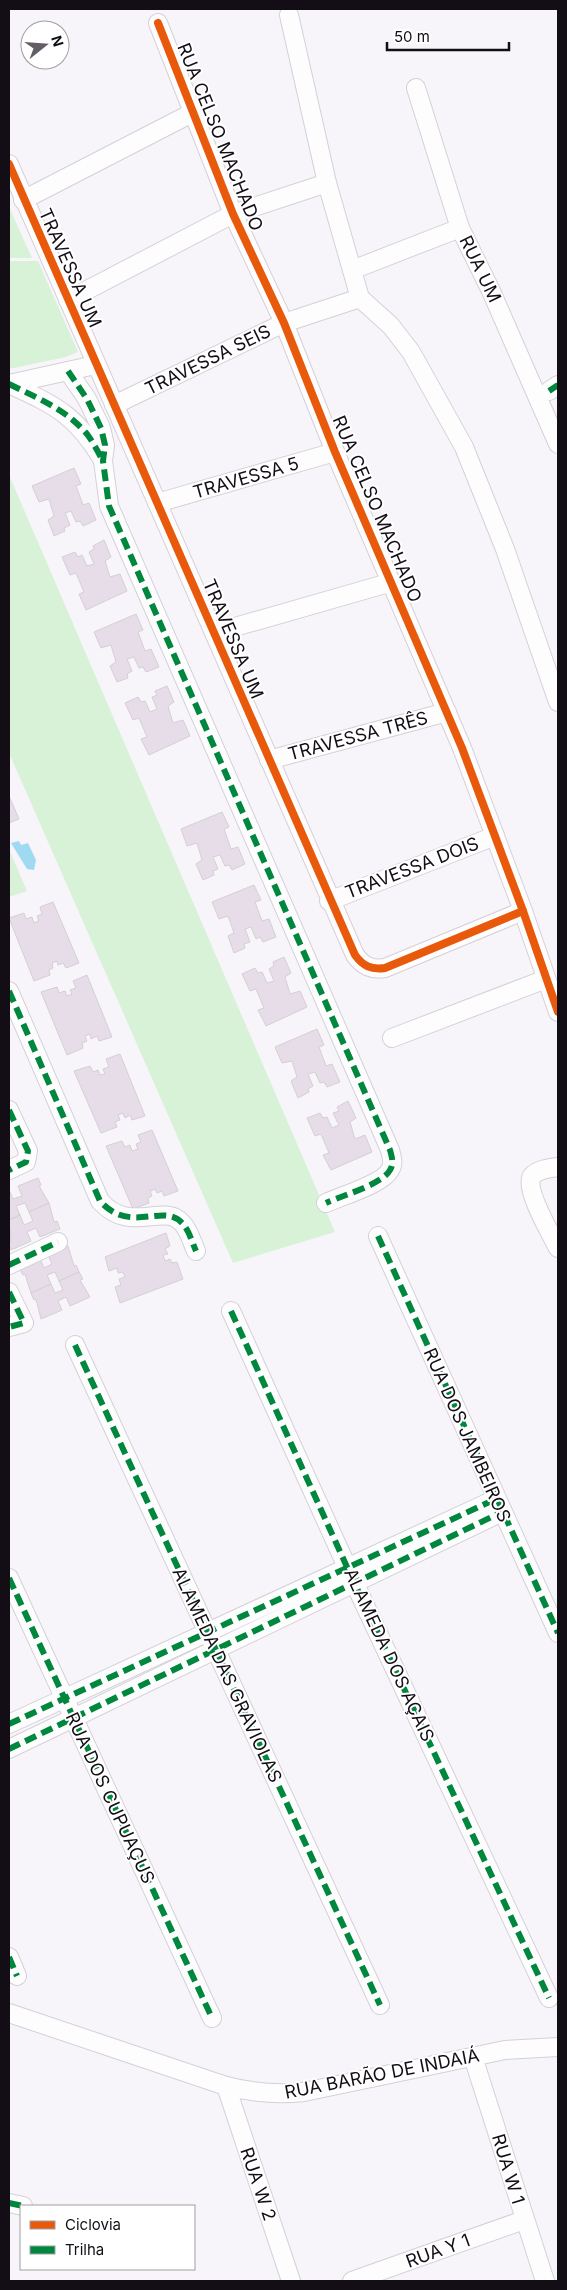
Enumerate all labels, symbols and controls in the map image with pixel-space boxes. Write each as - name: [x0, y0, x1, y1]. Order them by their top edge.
- north arrow: [20, 20, 70, 70]
- scale bar: [387, 20, 510, 52]
- text: 50 m: [394, 27, 430, 46]
- text: N: [48, 33, 68, 49]
- street label: RUA CELSO MACHADO: [173, 40, 268, 234]
- street label: TRAVESSA UM: [35, 205, 106, 330]
- street label: RUA UM: [455, 232, 506, 306]
- street label: TRAVESSA SEIS: [142, 320, 274, 399]
- street label: RUA CELSO MACHADO: [329, 412, 426, 605]
- street label: TRAVESSA 5: [191, 452, 301, 503]
- street label: TRAVESSA UM: [199, 576, 268, 702]
- street label: TRAVESSA TRÊS: [285, 706, 430, 764]
- street label: TRAVESSA DOIS: [342, 832, 482, 903]
- street label: RUA DOS JAMBEIROS: [420, 1344, 515, 1525]
- street label: ALAMEDA DAS GRAVIOLAS: [168, 1564, 287, 1786]
- street label: ALAMEDA DOS AÇAIS: [340, 1565, 439, 1745]
- street label: RUA DOS CUPUAÇUS: [62, 1709, 159, 1887]
- street label: RUA BARÃO DE INDAIÁ: [283, 2043, 481, 2103]
- street label: RUA W 1: [488, 2131, 529, 2206]
- street label: RUA W 2: [236, 2145, 281, 2223]
- legend: [20, 2205, 195, 2270]
- text: Ciclovia: [65, 2215, 121, 2234]
- street label: RUA Y 1: [403, 2229, 473, 2272]
- text: Trilha: [65, 2240, 104, 2259]

